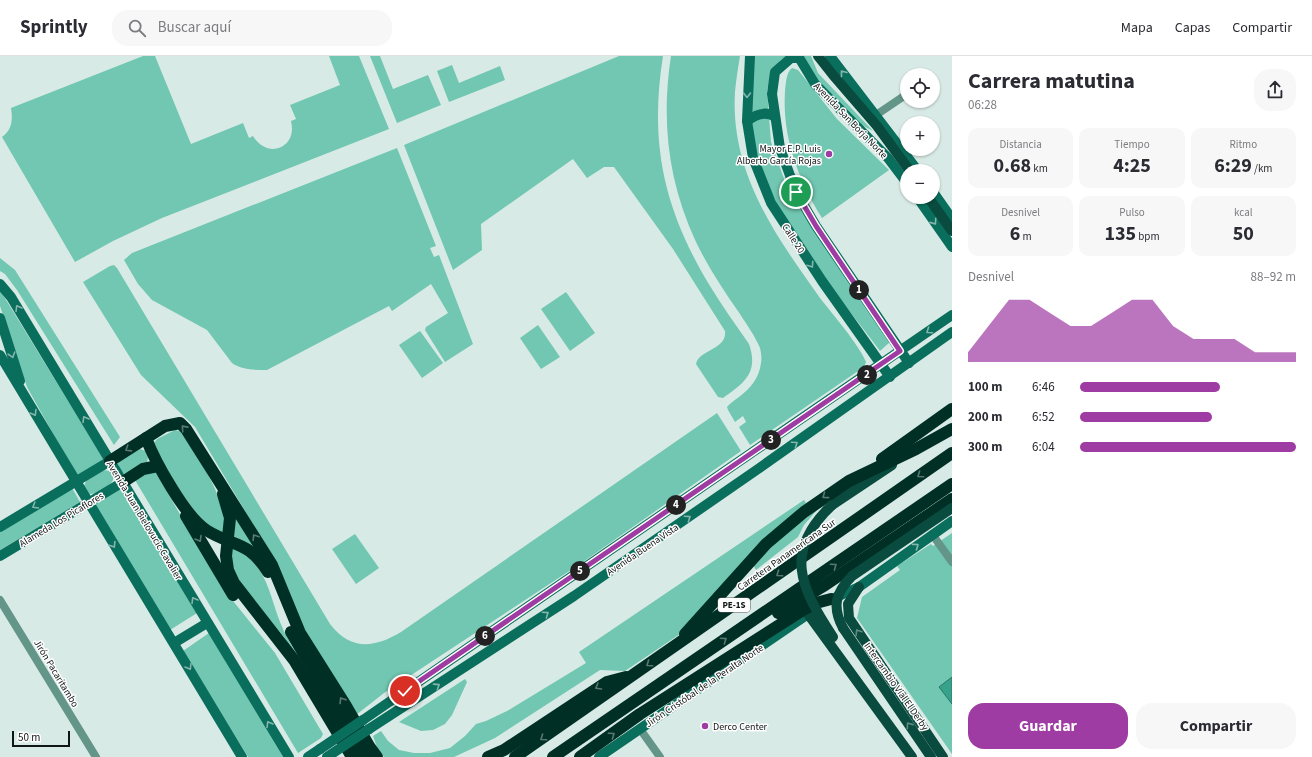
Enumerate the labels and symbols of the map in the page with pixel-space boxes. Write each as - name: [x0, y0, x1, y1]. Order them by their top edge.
- one-way arrow: [841, 71, 848, 78]
- street label: Avenida San Borja Norte: [810, 79, 890, 162]
- one-way arrow: [743, 92, 751, 98]
- place label: Mayor E.P. Luis Alberto García Rojas: [737, 142, 821, 168]
- marker: Mayor E.P. Luis Alberto García Rojas: [824, 149, 834, 159]
- pin: [779, 175, 813, 209]
- one-way arrow: [929, 218, 937, 225]
- street label: Calle 20: [778, 221, 808, 256]
- one-way arrow: [806, 261, 814, 268]
- pin: 1: [849, 280, 869, 300]
- one-way arrow: [15, 305, 22, 312]
- one-way arrow: [926, 326, 933, 334]
- one-way arrow: [7, 351, 16, 358]
- pin: 2: [857, 365, 877, 385]
- one-way arrow: [30, 409, 37, 416]
- one-way arrow: [82, 416, 89, 423]
- one-way arrow: [182, 425, 189, 433]
- pin: 3: [761, 430, 781, 450]
- one-way arrow: [790, 442, 797, 449]
- one-way arrow: [125, 445, 132, 452]
- street label: Avenida Juan Bielovucic Cavalier: [103, 458, 186, 583]
- one-way arrow: [917, 470, 924, 478]
- street label: Alameda Los Picaflores: [17, 489, 106, 551]
- one-way arrow: [822, 491, 829, 498]
- pin: 4: [666, 495, 686, 515]
- one-way arrow: [32, 501, 39, 508]
- one-way arrow: [684, 515, 691, 522]
- street label: Carretera Panamericana Sur: [735, 515, 839, 594]
- street label: Avenida Buena Vista: [604, 521, 681, 579]
- one-way arrow: [252, 534, 260, 541]
- one-way arrow: [195, 535, 202, 542]
- one-way arrow: [109, 541, 116, 548]
- one-way arrow: [911, 544, 918, 551]
- pin: 5: [570, 561, 590, 581]
- one-way arrow: [829, 564, 836, 571]
- one-way arrow: [776, 569, 783, 577]
- one-way arrow: [191, 597, 199, 604]
- road number: PE-1S: [718, 598, 750, 612]
- one-way arrow: [541, 612, 548, 619]
- pin: 6: [475, 626, 495, 646]
- one-way arrow: [855, 629, 862, 636]
- street label: Jirón Pacaritambo: [30, 637, 82, 710]
- one-way arrow: [720, 637, 727, 645]
- street label: Intercambio Vial El Derby: [860, 640, 932, 734]
- street label: Jirón Cristóbal de la Peralta Norte: [643, 641, 766, 731]
- one-way arrow: [647, 659, 654, 666]
- one-way arrow: [184, 663, 191, 670]
- pin: [388, 674, 422, 708]
- one-way arrow: [595, 682, 602, 690]
- one-way arrow: [433, 683, 440, 691]
- one-way arrow: [339, 697, 347, 704]
- place label: Derco Center: [713, 720, 768, 734]
- one-way arrow: [266, 721, 273, 728]
- marker: Derco Center: [700, 721, 710, 731]
- one-way arrow: [906, 722, 914, 729]
- scale bar: [12, 729, 70, 748]
- one-way arrow: [540, 733, 547, 740]
- one-way arrow: [607, 733, 614, 740]

